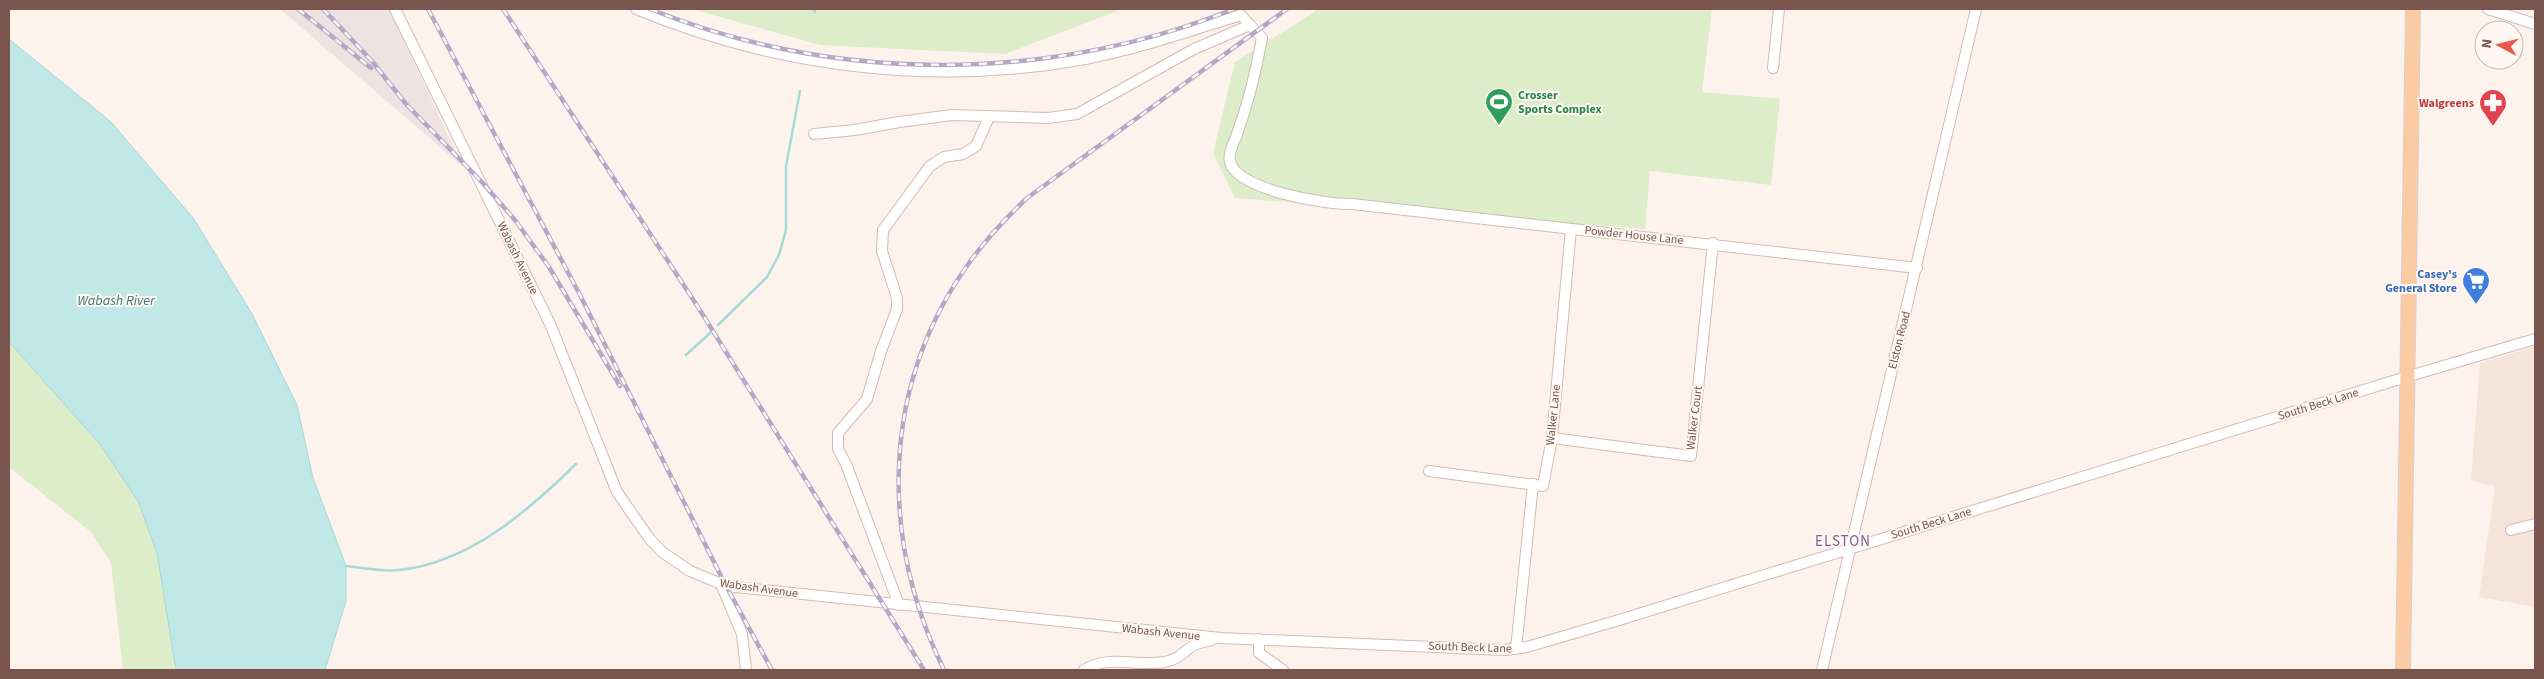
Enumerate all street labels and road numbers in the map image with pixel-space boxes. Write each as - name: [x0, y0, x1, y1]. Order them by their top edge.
- street label: Wabash Avenue: [493, 219, 542, 297]
- street label: Powder House Lane: [1584, 222, 1684, 249]
- street label: Elston Road: [1884, 309, 1915, 371]
- street label: Walker Lane: [1542, 384, 1565, 446]
- street label: South Beck Lane: [2276, 384, 2361, 425]
- street label: Walker Court: [1682, 385, 1707, 451]
- street label: South Beck Lane: [1889, 503, 1974, 544]
- street label: Wabash Avenue: [719, 575, 799, 602]
- street label: Wabash Avenue: [1121, 620, 1201, 645]
- street label: South Beck Lane: [1428, 638, 1512, 657]

